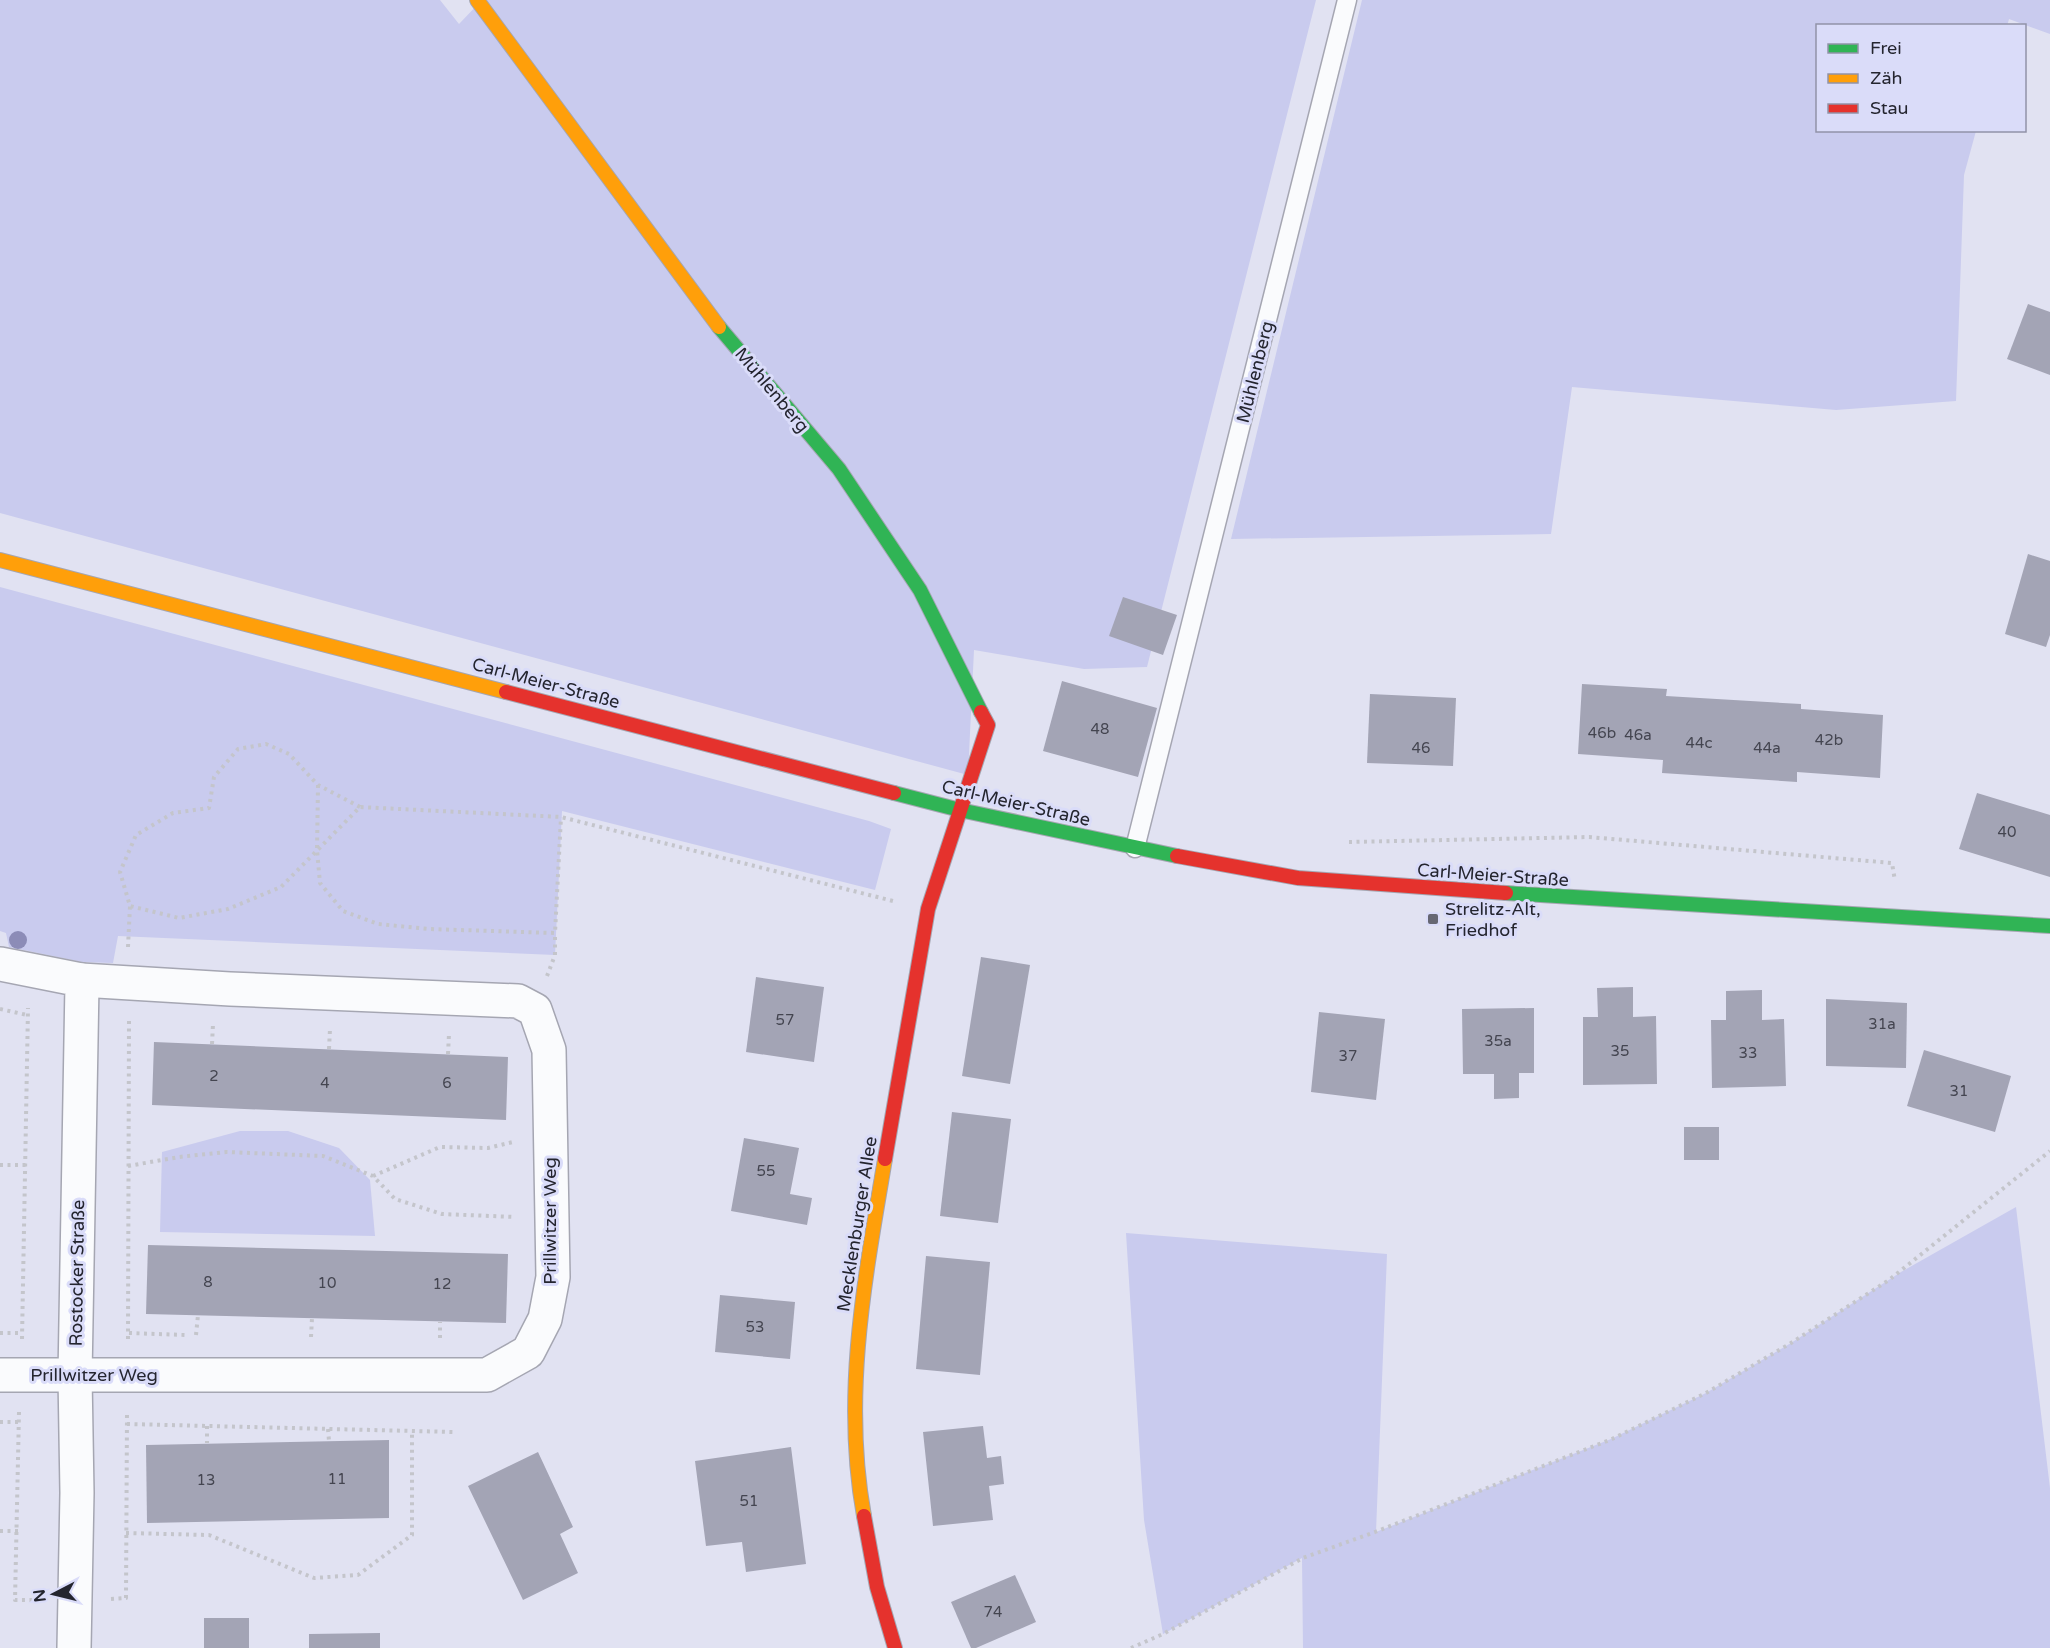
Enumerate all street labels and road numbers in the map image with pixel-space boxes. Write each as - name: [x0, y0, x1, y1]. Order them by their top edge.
- street label: Mühlenberg: [1232, 319, 1278, 425]
- street label: Mühlenberg: [730, 343, 814, 437]
- street label: Carl-Meier-Straße: [470, 653, 622, 713]
- street label: Carl-Meier-Straße: [940, 775, 1092, 831]
- street label: Carl-Meier-Straße: [1416, 859, 1570, 891]
- street label: Mecklenburger Allee: [832, 1135, 882, 1313]
- street label: Prillwitzer Weg: [539, 1157, 561, 1285]
- street label: Rostocker Straße: [65, 1199, 89, 1347]
- street label: Prillwitzer Weg: [30, 1364, 158, 1386]

